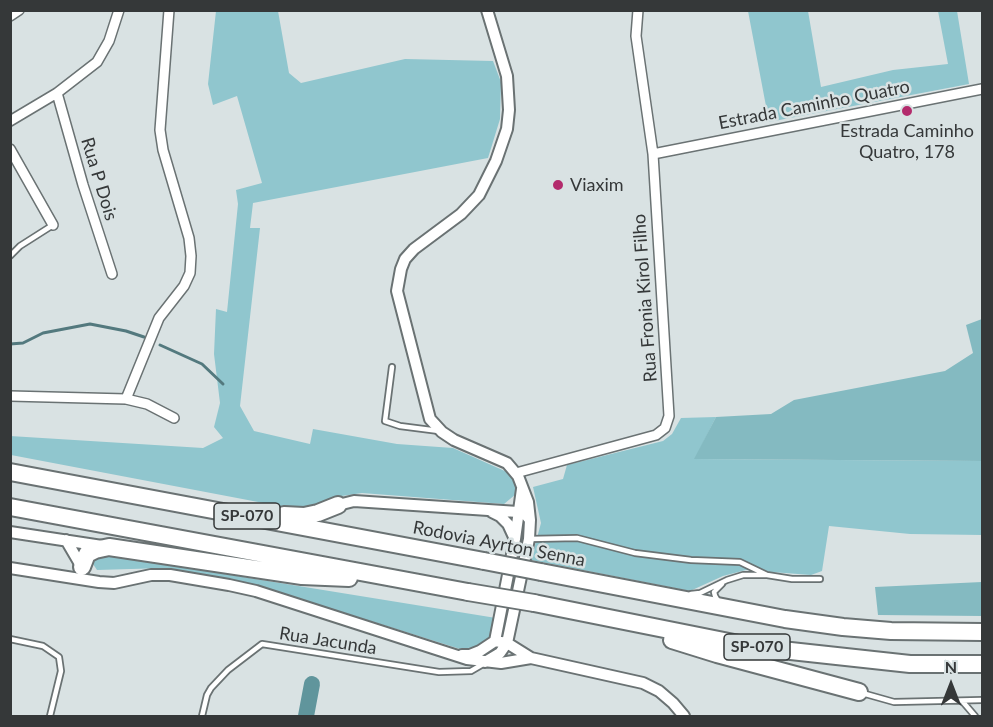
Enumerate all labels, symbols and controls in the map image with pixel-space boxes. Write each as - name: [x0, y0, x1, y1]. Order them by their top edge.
- street label: Estrada Caminho Quatro: [716, 76, 912, 134]
- marker: Estrada Caminho Quatro, 178: [900, 104, 914, 118]
- place label: Estrada Caminho Quatro, 178: [840, 120, 974, 162]
- street label: Rua P Dois: [76, 135, 122, 223]
- place label: Viaxim: [570, 174, 624, 196]
- marker: Viaxim: [551, 178, 565, 192]
- street label: Rua Fronia Kirol Filho: [628, 213, 662, 383]
- road number: SP-070: [214, 503, 280, 529]
- street label: Rodovia Ayrton Senna: [411, 517, 587, 571]
- street label: Rua Jacunda: [278, 623, 378, 659]
- road number: SP-070: [724, 634, 790, 660]
- north arrow: [921, 655, 981, 715]
- text: N: [945, 657, 957, 676]

